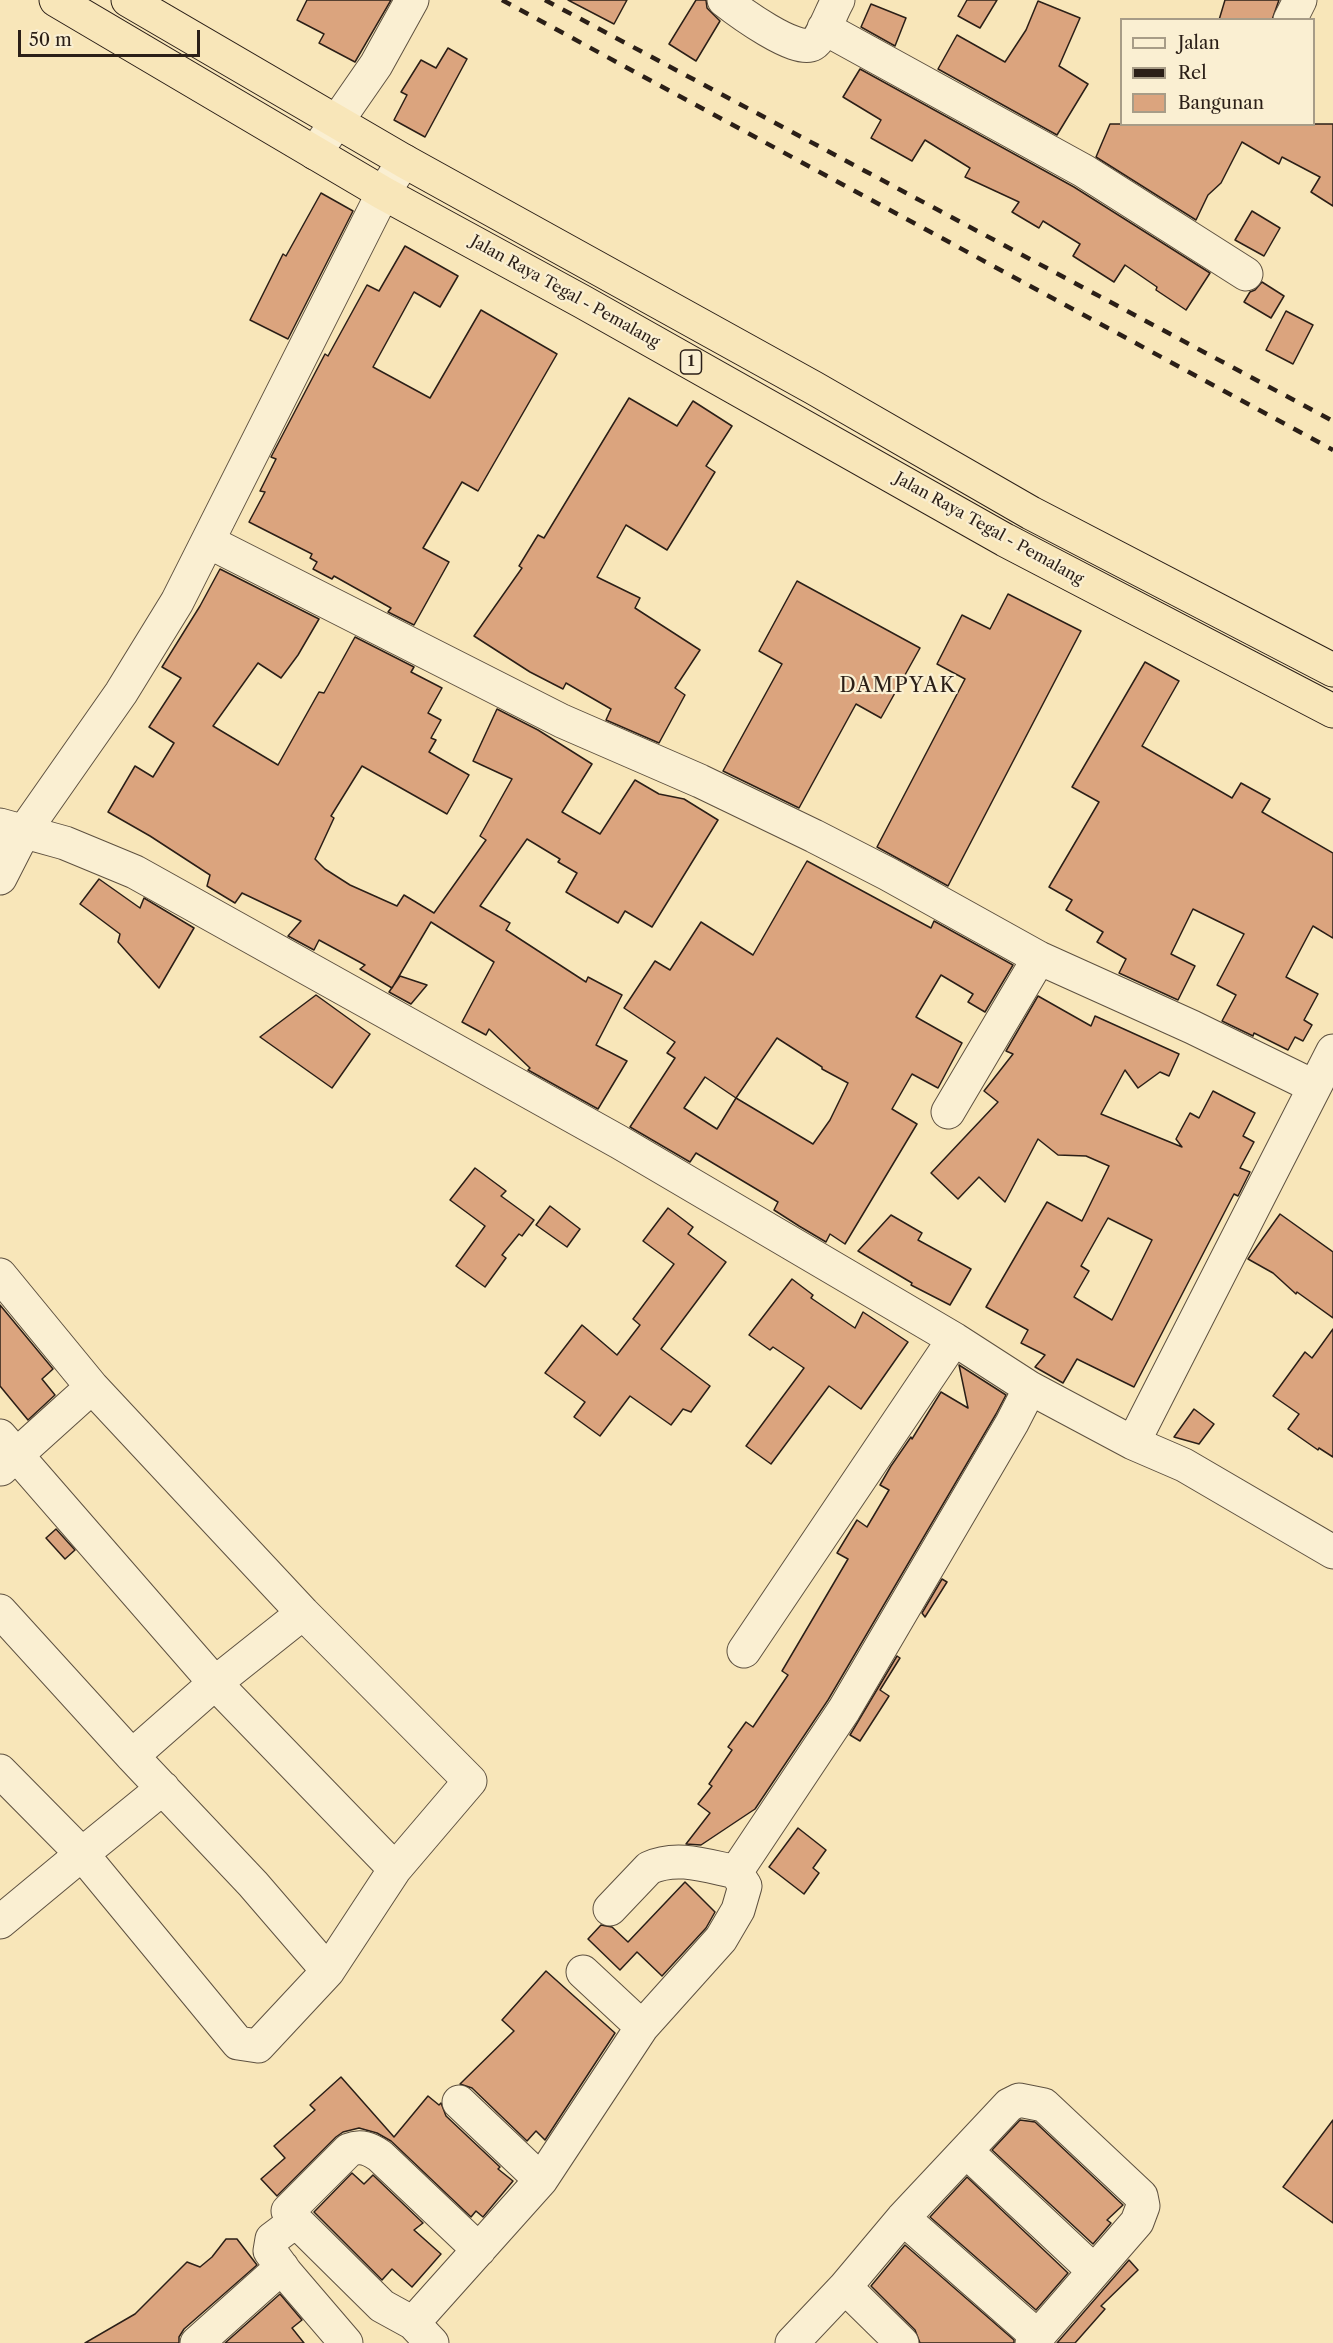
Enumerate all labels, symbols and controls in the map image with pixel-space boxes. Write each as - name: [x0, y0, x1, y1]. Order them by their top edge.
- scale bar: [21, 18, 202, 56]
- legend: [1120, 18, 1315, 126]
- text: 50 m: [29, 29, 72, 51]
- text: Jalan: [1178, 32, 1220, 54]
- text: Rel: [1178, 62, 1207, 84]
- text: Bangunan: [1178, 92, 1264, 114]
- street label: Jalan Raya Tegal - Pemalang: [467, 232, 663, 352]
- road number: 1: [680, 350, 702, 374]
- street label: Jalan Raya Tegal - Pemalang: [891, 469, 1087, 589]
- district label: DAMPYAK: [839, 674, 957, 698]

